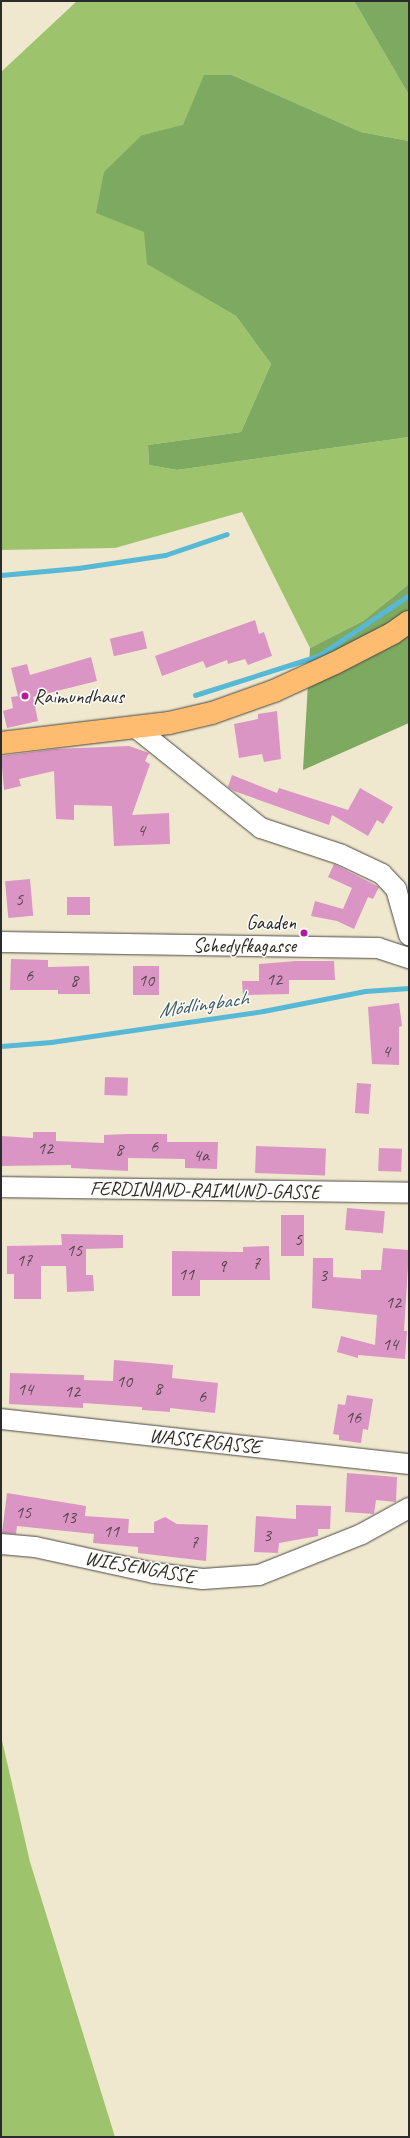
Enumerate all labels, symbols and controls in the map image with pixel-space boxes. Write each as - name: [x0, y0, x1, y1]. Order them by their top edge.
- place label: Raimundhaus: [33, 684, 124, 708]
- marker: Raimundhaus: [20, 691, 30, 701]
- house number: 4: [137, 819, 145, 841]
- house number: 5: [15, 888, 23, 910]
- place label: Gaaden Schedyfkagasse: [193, 910, 296, 957]
- marker: Gaaden Schedyfkagasse: [299, 928, 309, 938]
- house number: 6: [25, 964, 33, 986]
- house number: 12: [266, 968, 282, 990]
- house number: 8: [70, 969, 78, 991]
- house number: 10: [138, 969, 154, 991]
- water label: Mödlingbach: [157, 985, 249, 1023]
- house number: 4: [382, 1040, 390, 1062]
- house number: 6: [150, 1135, 158, 1157]
- house number: 12: [37, 1137, 53, 1159]
- house number: 8: [115, 1138, 123, 1160]
- house number: 4a: [193, 1144, 209, 1166]
- street label: FERDINAND-RAIMUND-GASSE: [90, 1176, 320, 1204]
- house number: 5: [294, 1228, 302, 1250]
- house number: 15: [66, 1239, 82, 1261]
- house number: 17: [16, 1249, 32, 1271]
- house number: 7: [252, 1252, 260, 1274]
- house number: 9: [218, 1255, 226, 1277]
- house number: 11: [178, 1263, 194, 1285]
- house number: 3: [319, 1264, 327, 1286]
- house number: 12: [385, 1291, 401, 1313]
- house number: 14: [382, 1333, 398, 1355]
- house number: 10: [116, 1370, 132, 1392]
- house number: 8: [154, 1377, 162, 1399]
- house number: 14: [17, 1378, 33, 1400]
- house number: 12: [64, 1380, 80, 1402]
- house number: 6: [198, 1385, 206, 1407]
- house number: 16: [345, 1406, 361, 1428]
- street label: WASSERGASSE: [148, 1423, 262, 1459]
- house number: 15: [15, 1501, 31, 1523]
- house number: 13: [60, 1506, 76, 1528]
- house number: 11: [103, 1520, 119, 1542]
- house number: 3: [263, 1524, 271, 1546]
- house number: 7: [190, 1531, 198, 1553]
- street label: WIESENGASSE: [83, 1546, 197, 1588]

